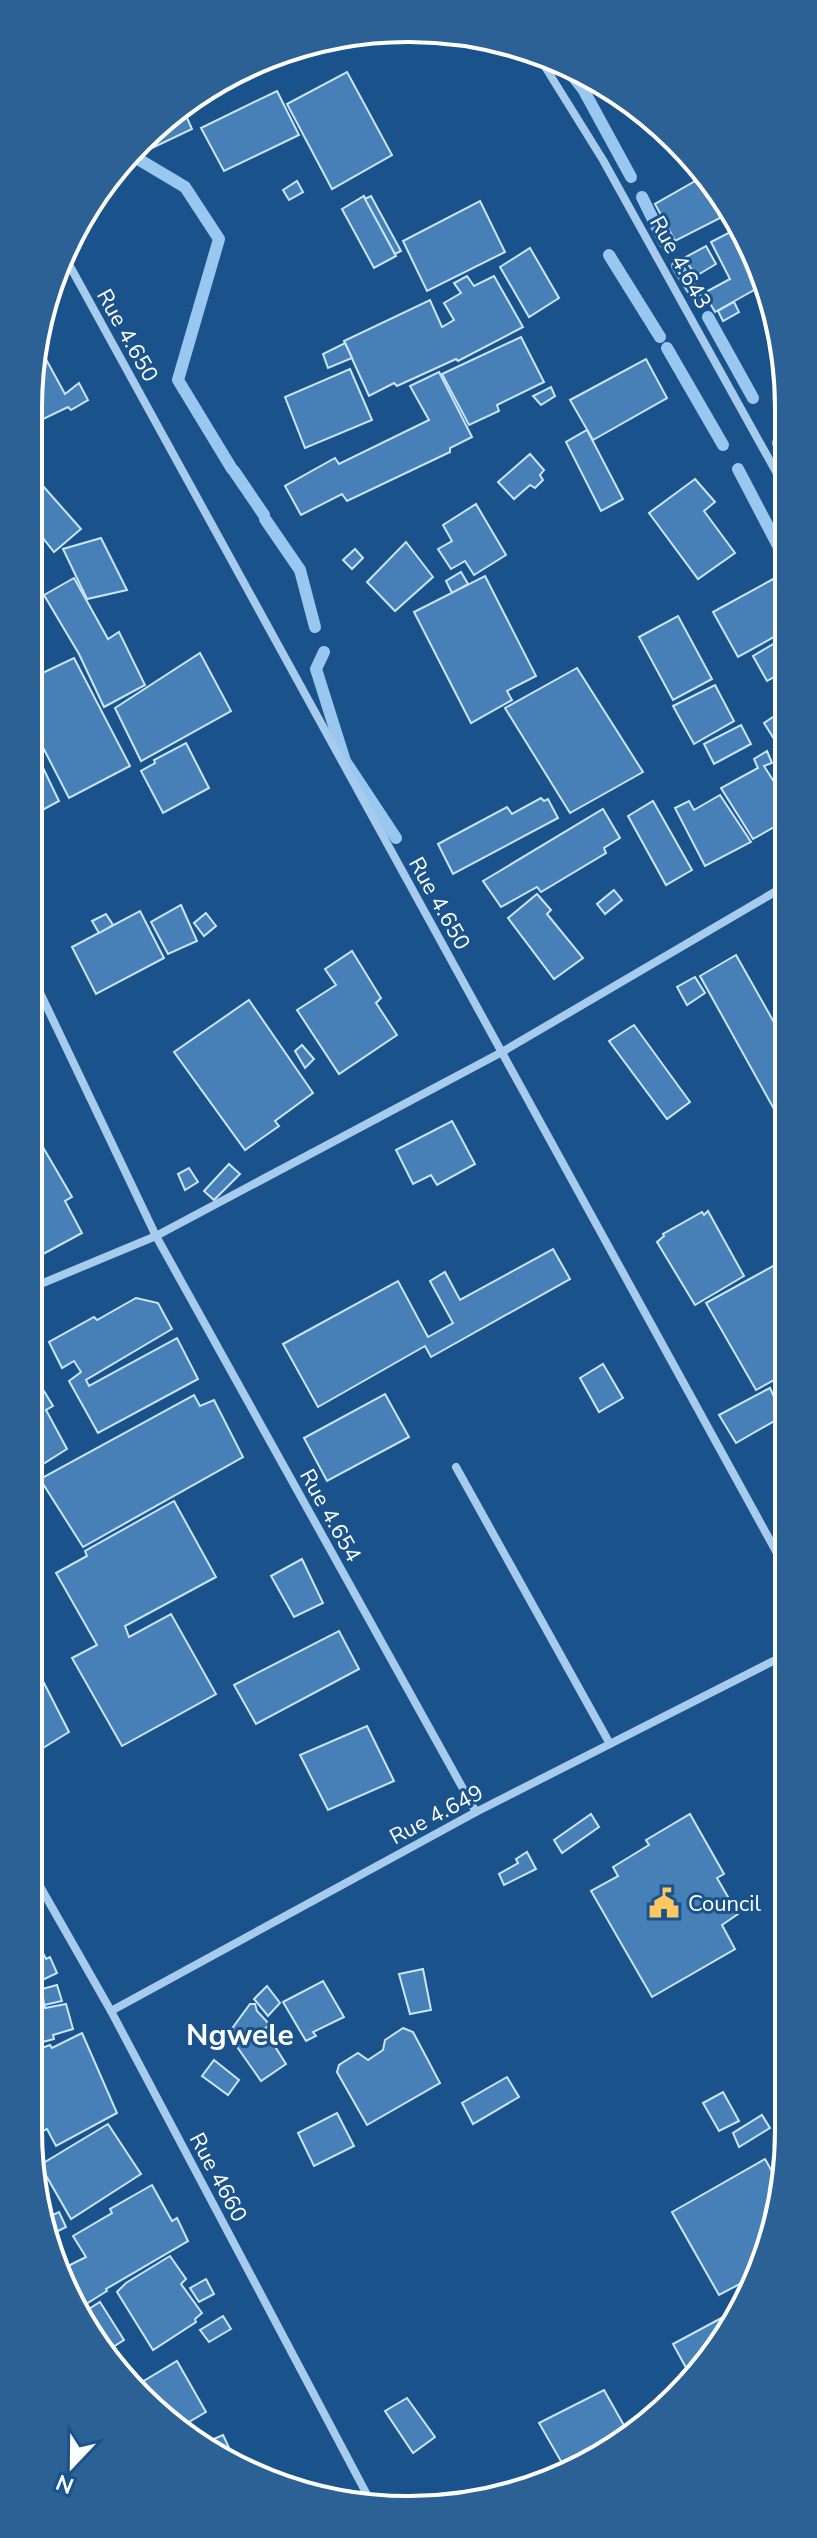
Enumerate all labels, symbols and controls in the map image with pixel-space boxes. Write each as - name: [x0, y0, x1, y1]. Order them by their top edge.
- street label: Rue 4.643: [642, 211, 718, 314]
- street label: Rue 4.650: [89, 284, 165, 387]
- street label: Rue 4.650: [401, 852, 477, 955]
- street label: Rue 4.654: [292, 1464, 368, 1567]
- street label: Rue 4.649: [384, 1778, 489, 1852]
- public building icon: Council: [647, 1886, 681, 1920]
- place label: Council: [688, 1889, 761, 1919]
- district label: Ngwele: [186, 2015, 294, 2056]
- street label: Rue 4660: [182, 2128, 254, 2227]
- north arrow: [32, 2426, 112, 2506]
- text: N: [52, 2467, 78, 2501]

